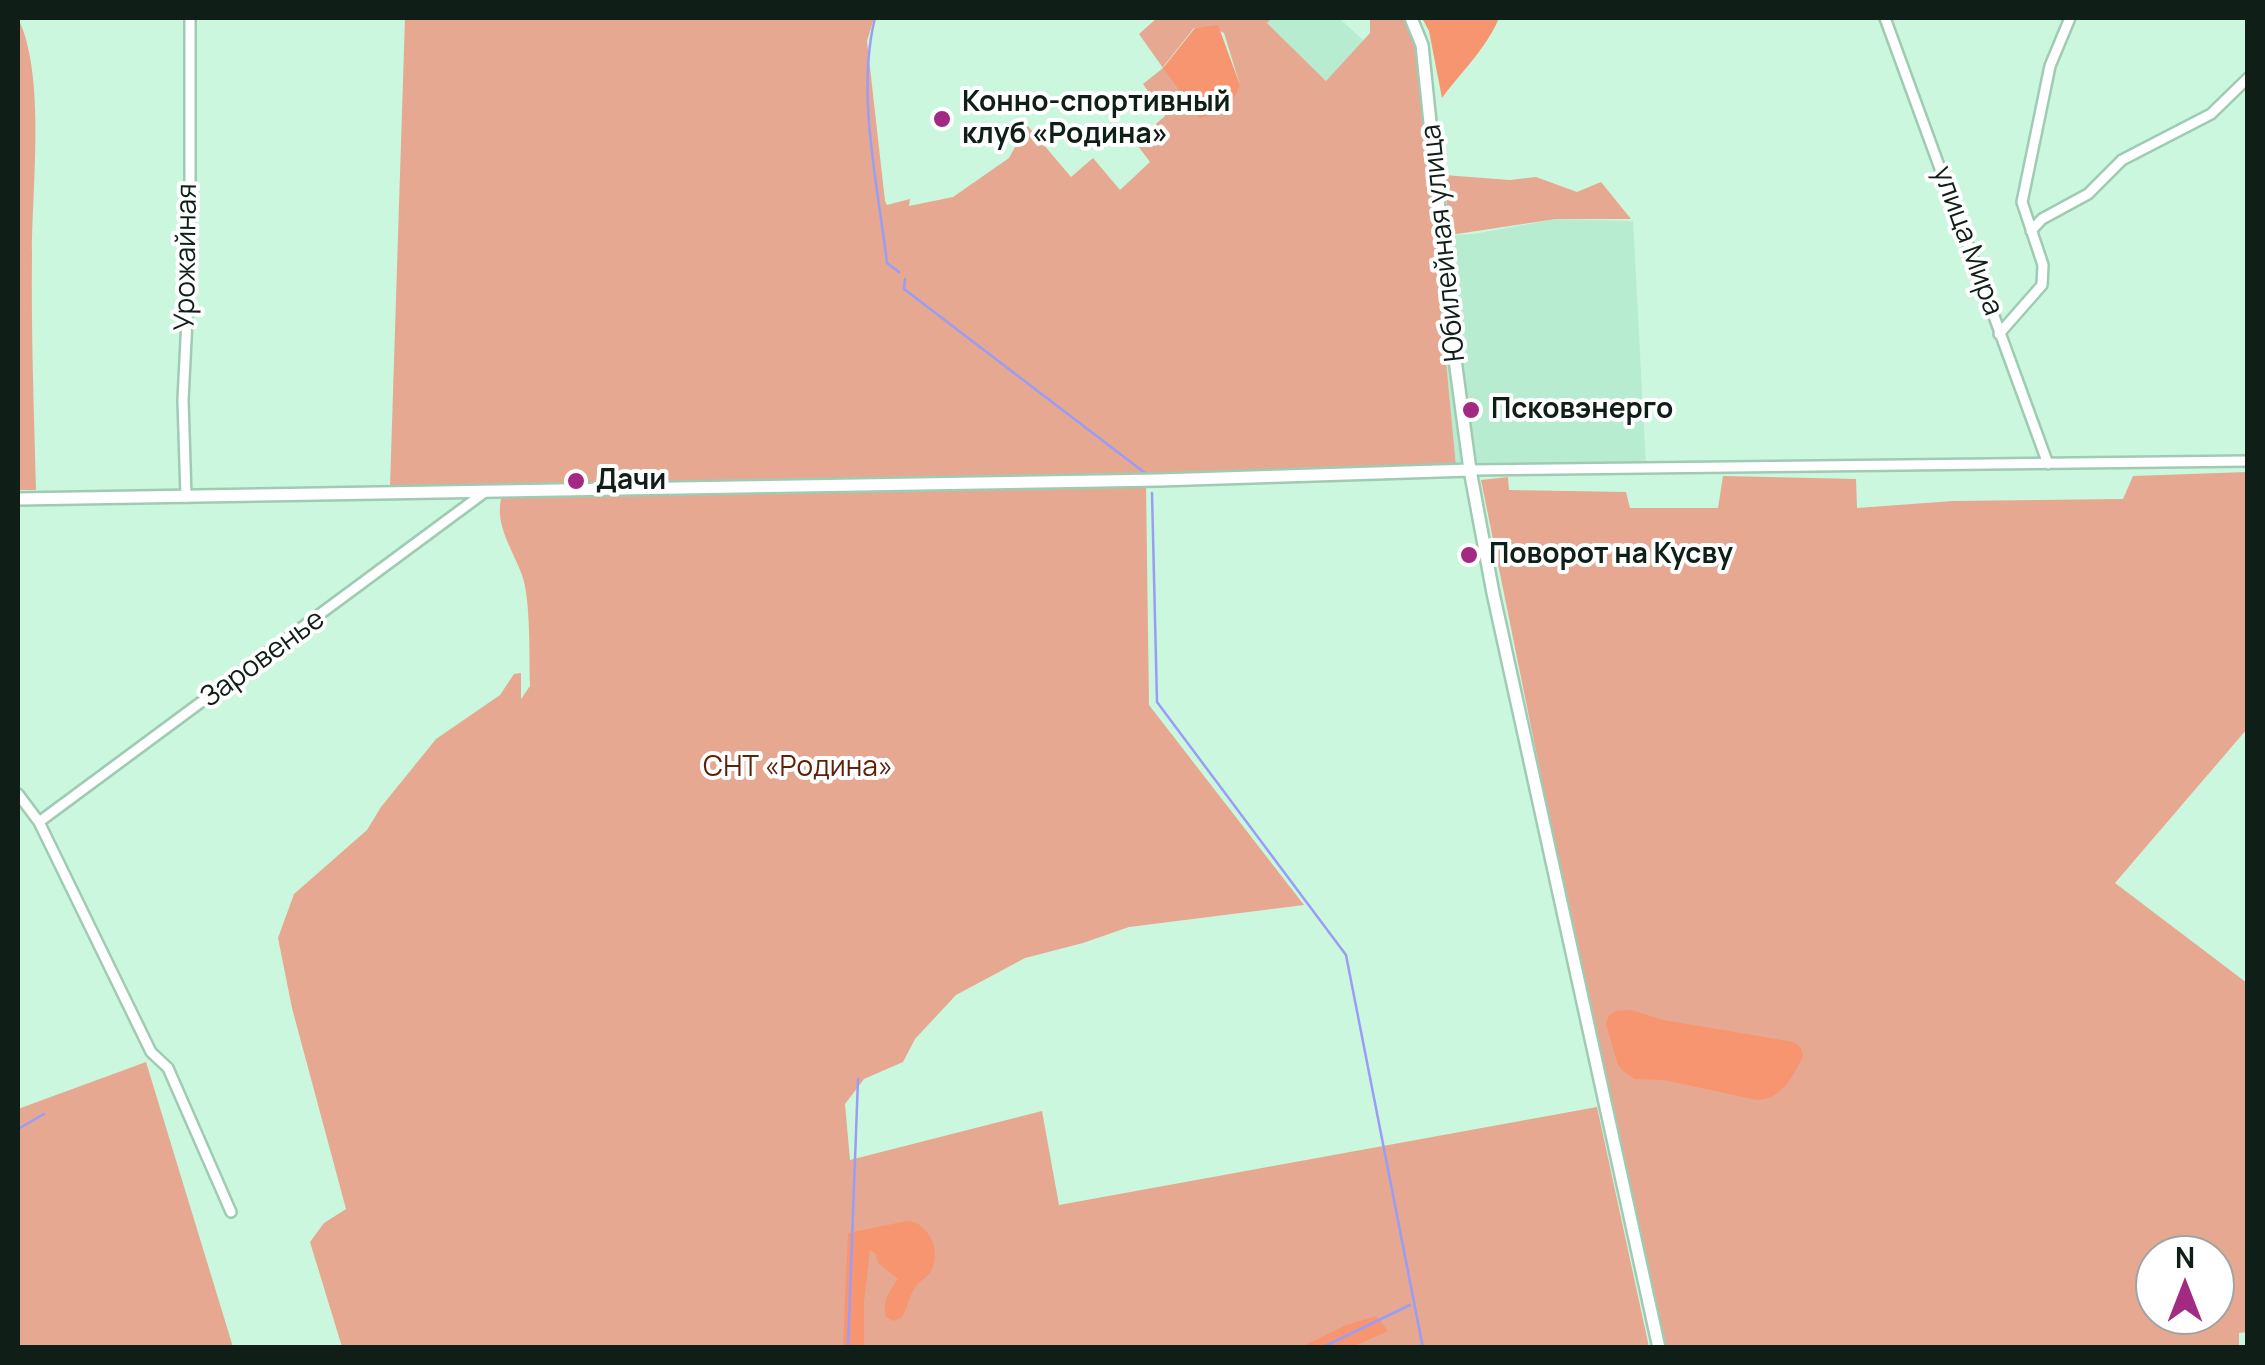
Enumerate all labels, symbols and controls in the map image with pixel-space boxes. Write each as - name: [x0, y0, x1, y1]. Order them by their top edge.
- place label: Конно-спортивный клуб «Родина»: [962, 86, 1231, 152]
- marker: Конно-спортивный клуб «Родина»: [931, 108, 953, 130]
- street label: Юбилейная улица: [1415, 123, 1473, 363]
- street label: улица Мира: [1924, 162, 2010, 320]
- street label: Урожайная: [169, 183, 205, 331]
- place label: Псковэнерго: [1491, 393, 1673, 427]
- marker: Псковэнерго: [1460, 399, 1482, 421]
- place label: Дачи: [596, 464, 666, 498]
- marker: Дачи: [565, 470, 587, 492]
- place label: Поворот на Кусву: [1489, 538, 1733, 572]
- marker: Поворот на Кусву: [1458, 544, 1480, 566]
- street label: Заровенье: [195, 603, 331, 715]
- park label: СНТ «Родина»: [703, 751, 893, 785]
- north arrow: [2135, 1235, 2235, 1335]
- text: N: [2175, 1238, 2195, 1276]

